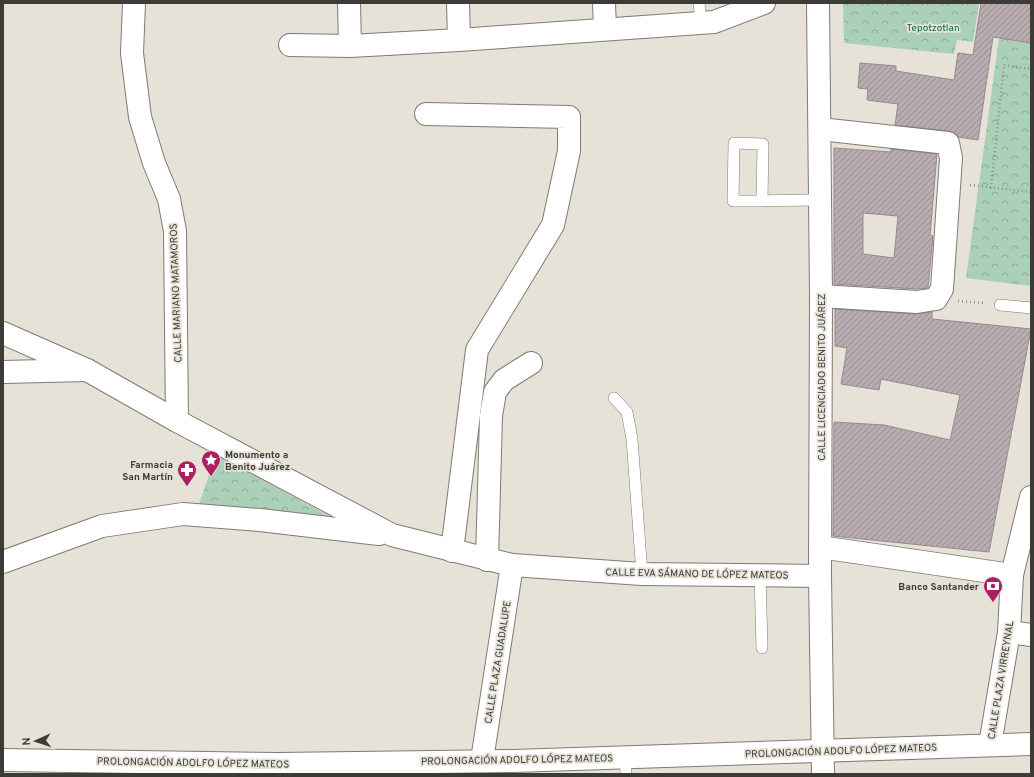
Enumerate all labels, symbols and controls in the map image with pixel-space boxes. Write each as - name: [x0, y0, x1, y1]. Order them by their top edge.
- park label: Tepotzotlan: [906, 22, 960, 35]
- street label: CALLE MARIANO MATAMOROS: [168, 223, 185, 363]
- street label: CALLE LICENCIADO BENITO JUÁREZ: [816, 293, 829, 461]
- place icon: Monumento a Benito Juárez: [200, 449, 222, 477]
- place label: Monumento a Benito Juárez: [225, 449, 290, 474]
- place label: Farmacia San Martín: [122, 459, 173, 484]
- pharmacy icon: Farmacia San Martín: [176, 459, 198, 487]
- street label: CALLE EVA SÁMANO DE LÓPEZ MATEOS: [605, 566, 789, 583]
- bank icon: Banco Santander: [982, 575, 1004, 603]
- place label: Banco Santander: [898, 581, 980, 594]
- street label: CALLE PLAZA GUADALUPE: [482, 600, 515, 725]
- street label: CALLE PLAZA VIRREYNAL: [986, 620, 1017, 740]
- north arrow: [16, 721, 56, 761]
- text: N: [20, 737, 34, 746]
- street label: PROLONGACIÓN ADOLFO LÓPEZ MATEOS: [745, 742, 937, 761]
- street label: PROLONGACIÓN ADOLFO LÓPEZ MATEOS: [421, 752, 613, 769]
- street label: PROLONGACIÓN ADOLFO LÓPEZ MATEOS: [97, 755, 289, 772]

